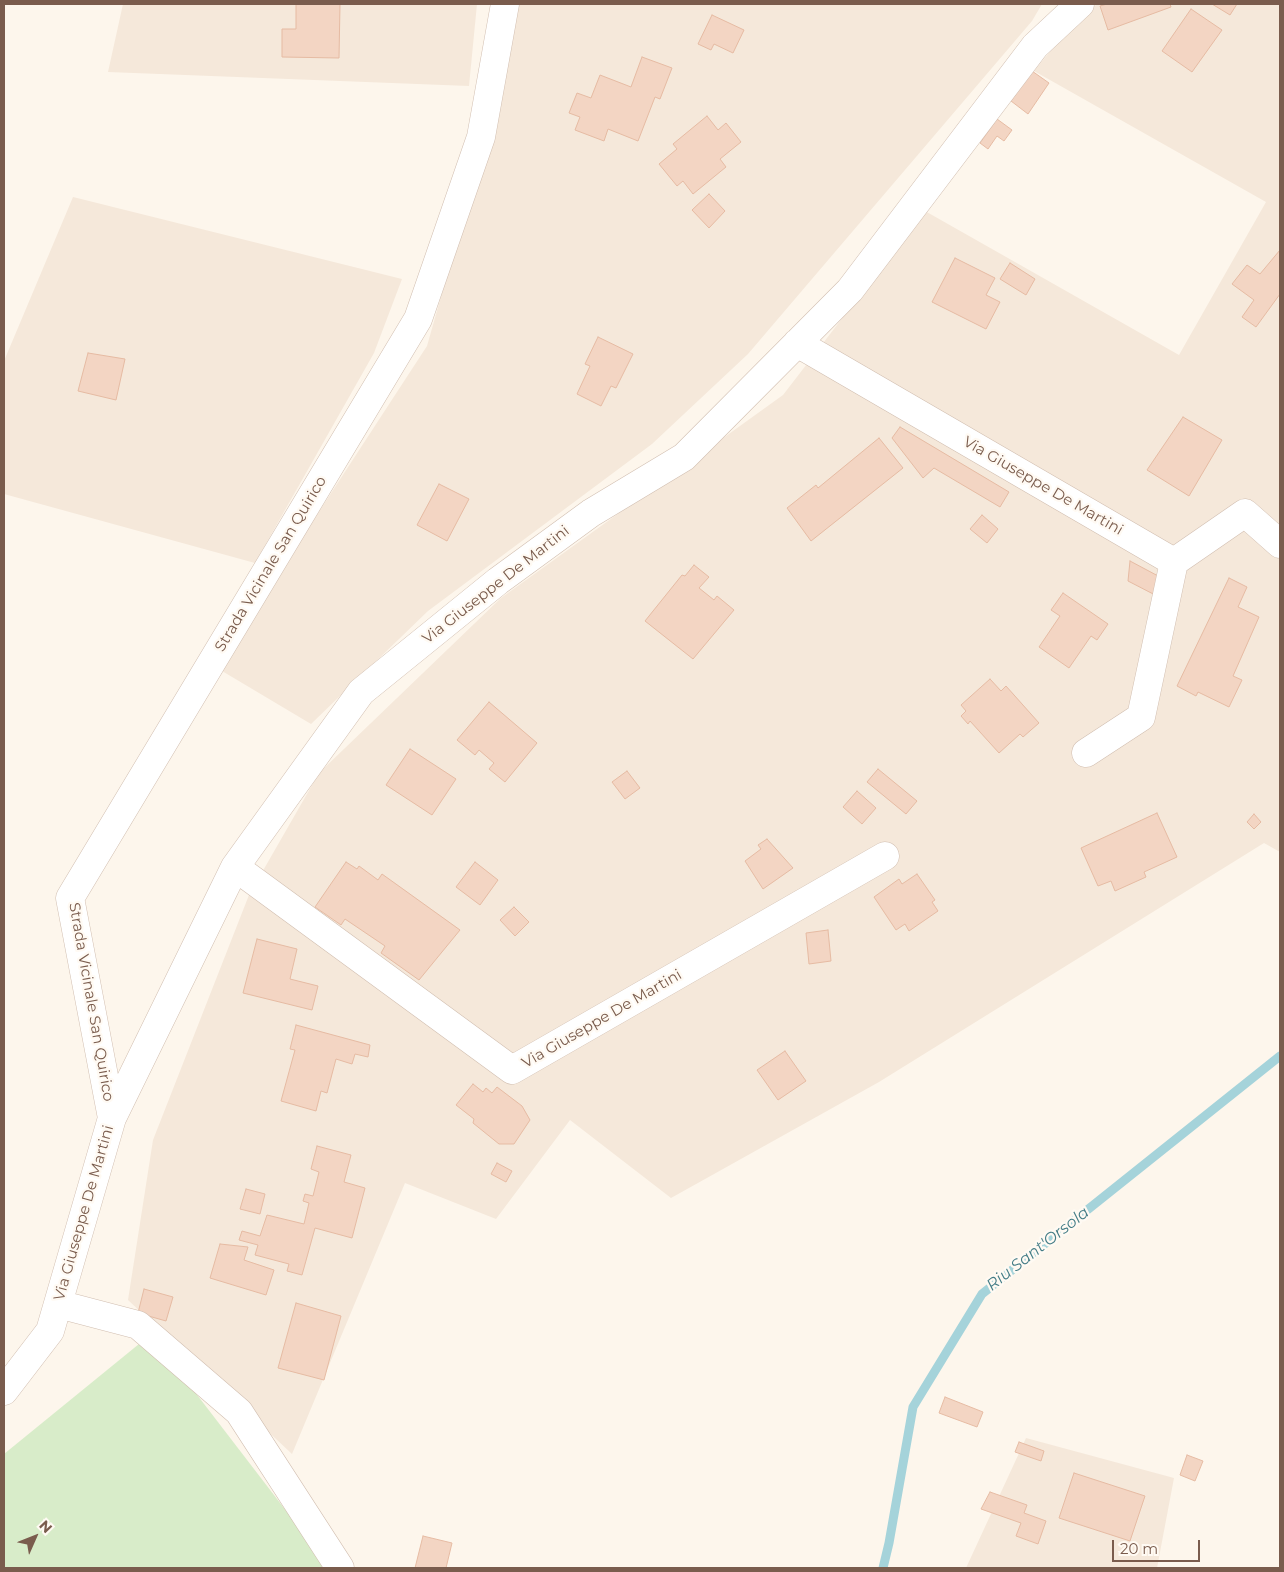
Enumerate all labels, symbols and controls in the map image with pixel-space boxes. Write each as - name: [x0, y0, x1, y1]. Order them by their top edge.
- street label: Via Giuseppe De Martini: [960, 433, 1126, 539]
- street label: Strada Vicinale San Quirico: [211, 473, 331, 655]
- street label: Via Giuseppe De Martini: [419, 522, 573, 648]
- street label: Strada Vicinale San Quirico: [65, 901, 117, 1103]
- street label: Via Giuseppe De Martini: [519, 966, 685, 1072]
- street label: Via Giuseppe De Martini: [50, 1123, 118, 1303]
- water label: Riu Sant'Orsola: [983, 1203, 1093, 1295]
- north arrow: [10, 1512, 60, 1562]
- text: N: [35, 1516, 56, 1537]
- scale bar: [1114, 1530, 1202, 1562]
- text: 20 m: [1120, 1539, 1158, 1558]

